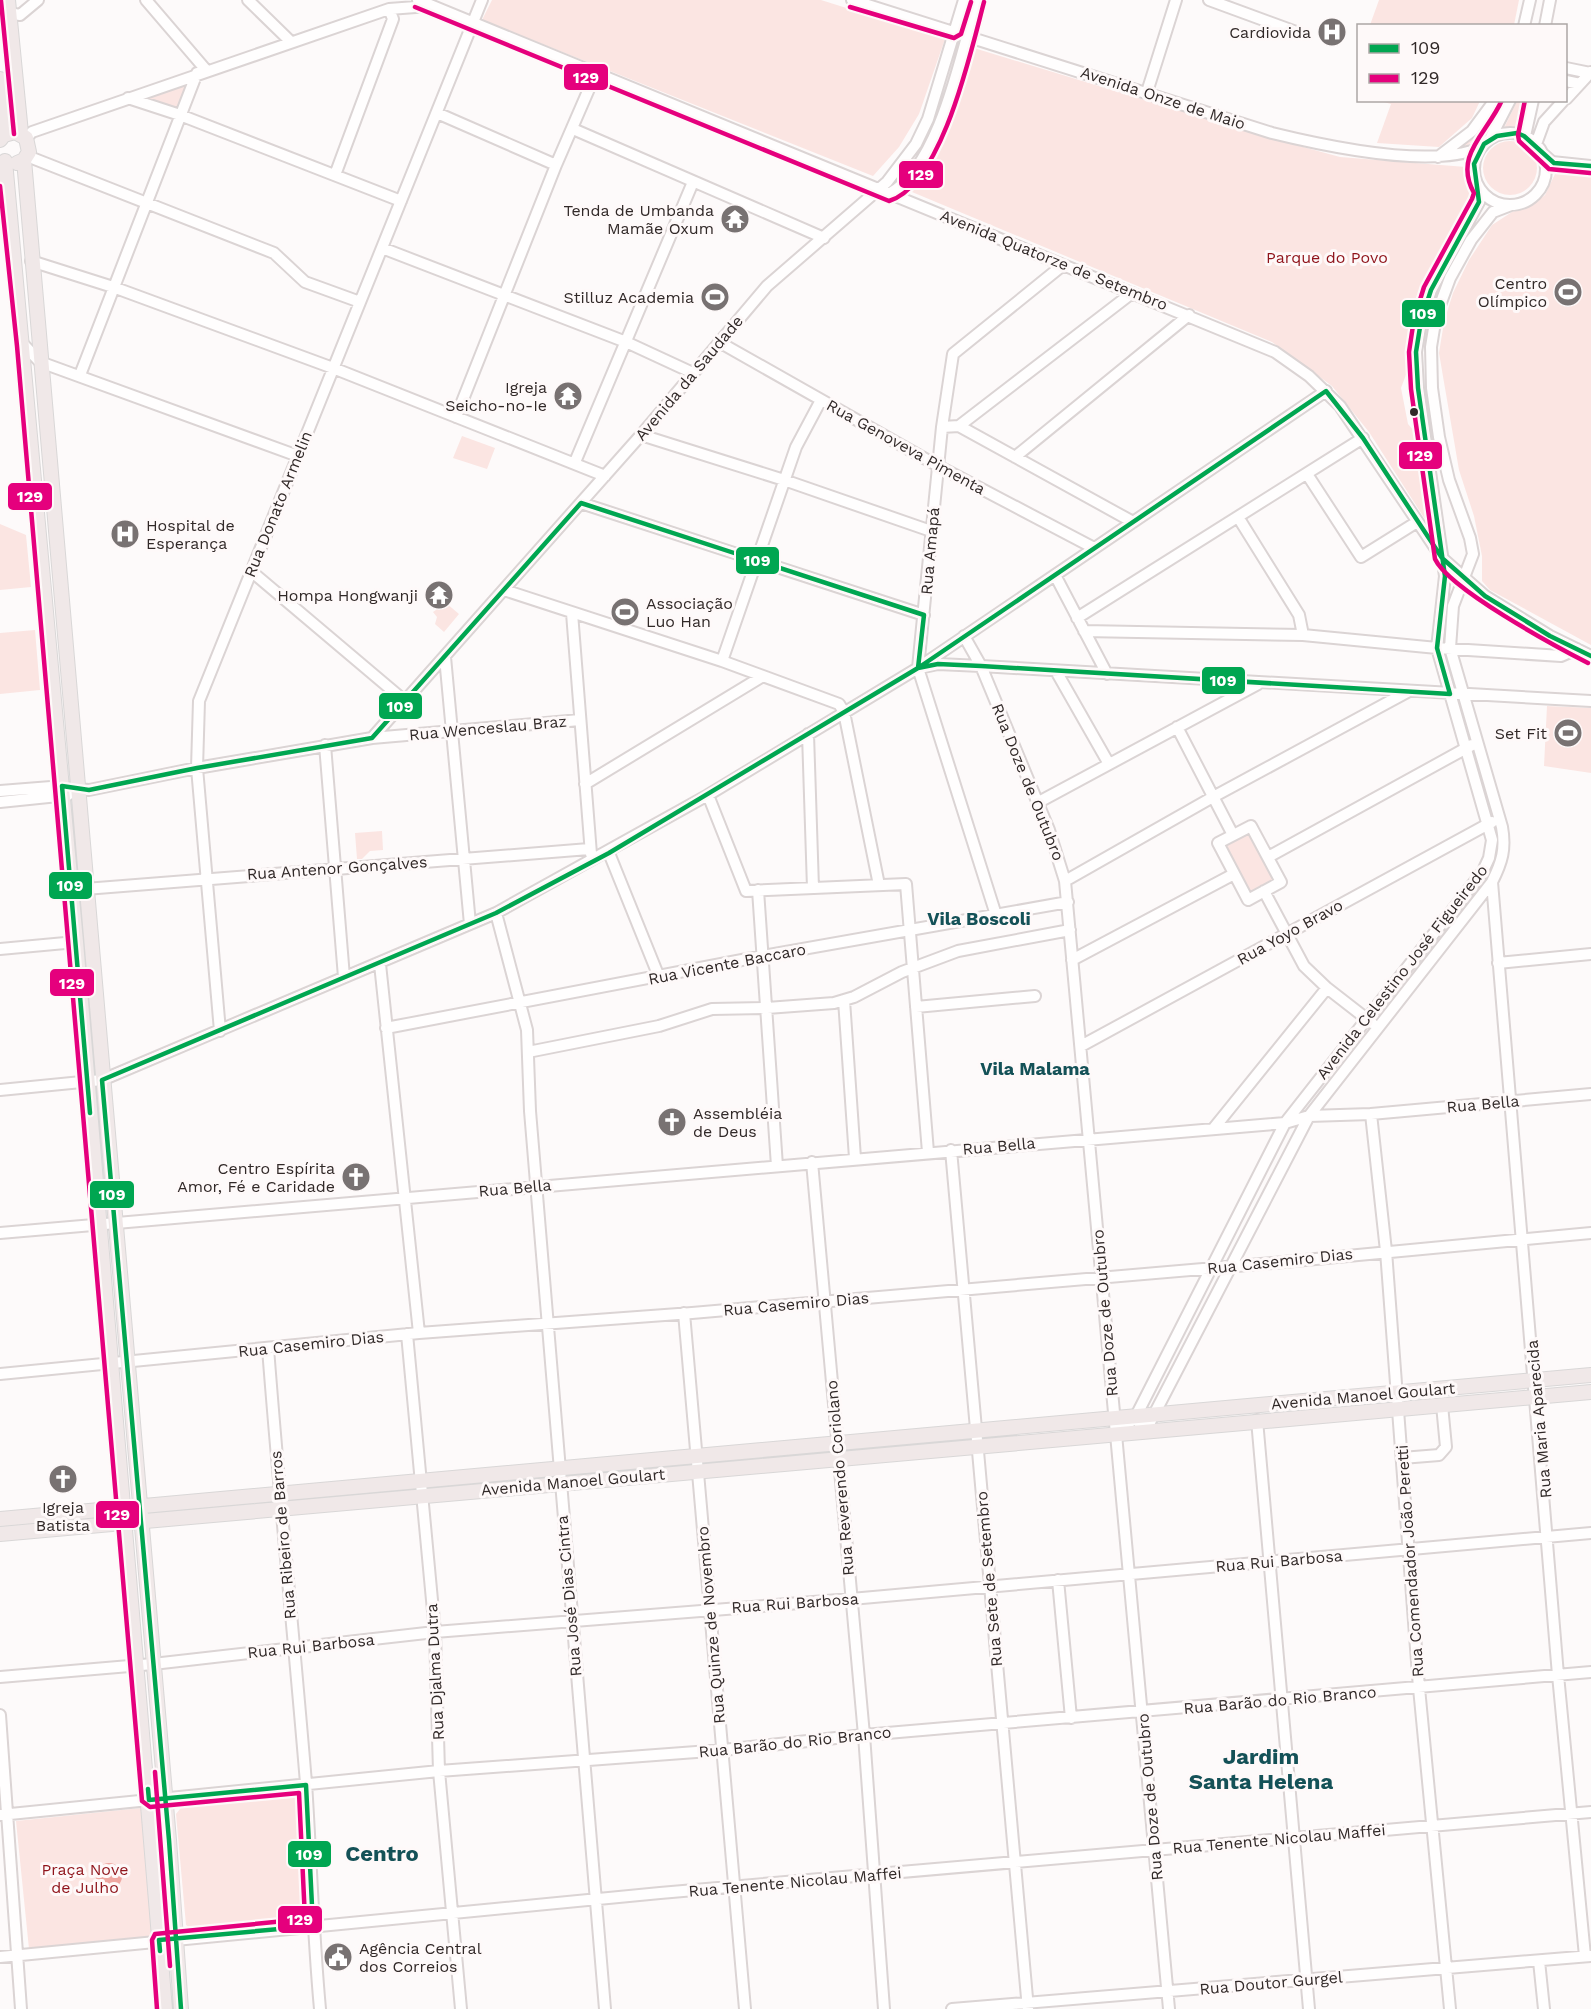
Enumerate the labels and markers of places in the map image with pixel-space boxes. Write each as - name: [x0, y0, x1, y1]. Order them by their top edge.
- hospital icon: Cardiovida: [1316, 16, 1348, 48]
- place label: Cardiovida: [1229, 23, 1311, 42]
- place label: Tenda de Umbanda Mamãe Oxum: [563, 201, 714, 238]
- temple icon: Tenda de Umbanda Mamãe Oxum: [719, 203, 751, 235]
- place label: Centro Olímpico: [1478, 274, 1547, 311]
- sports icon: Centro Olímpico: [1552, 276, 1584, 308]
- sports icon: Stilluz Academia: [699, 281, 731, 313]
- place label: Stilluz Academia: [564, 288, 694, 307]
- place label: Igreja Seicho-no-Ie: [445, 378, 547, 415]
- temple icon: Igreja Seicho-no-Ie: [552, 380, 584, 412]
- unlabelled marker: [1408, 406, 1420, 418]
- place label: Hospital de Esperança: [146, 516, 235, 553]
- hospital icon: Hospital de Esperança: [109, 518, 141, 550]
- temple icon: Hompa Hongwanji: [423, 579, 455, 611]
- place label: Hompa Hongwanji: [277, 586, 418, 605]
- place label: Associação Luo Han: [646, 594, 733, 631]
- sports icon: Associação Luo Han: [609, 596, 641, 628]
- sports icon: Set Fit: [1552, 717, 1584, 749]
- place label: Set Fit: [1495, 724, 1547, 743]
- place label: Assembléia de Deus: [693, 1104, 782, 1141]
- church icon: Assembléia de Deus: [656, 1106, 688, 1138]
- place label: Centro Espírita Amor, Fé e Caridade: [177, 1159, 335, 1196]
- church icon: Centro Espírita Amor, Fé e Caridade: [340, 1161, 372, 1193]
- church icon: Igreja Batista: [47, 1463, 79, 1495]
- place label: Igreja Batista: [36, 1498, 90, 1535]
- place label: Agência Central dos Correios: [359, 1939, 482, 1976]
- public building icon: Agência Central dos Correios: [322, 1941, 354, 1973]

